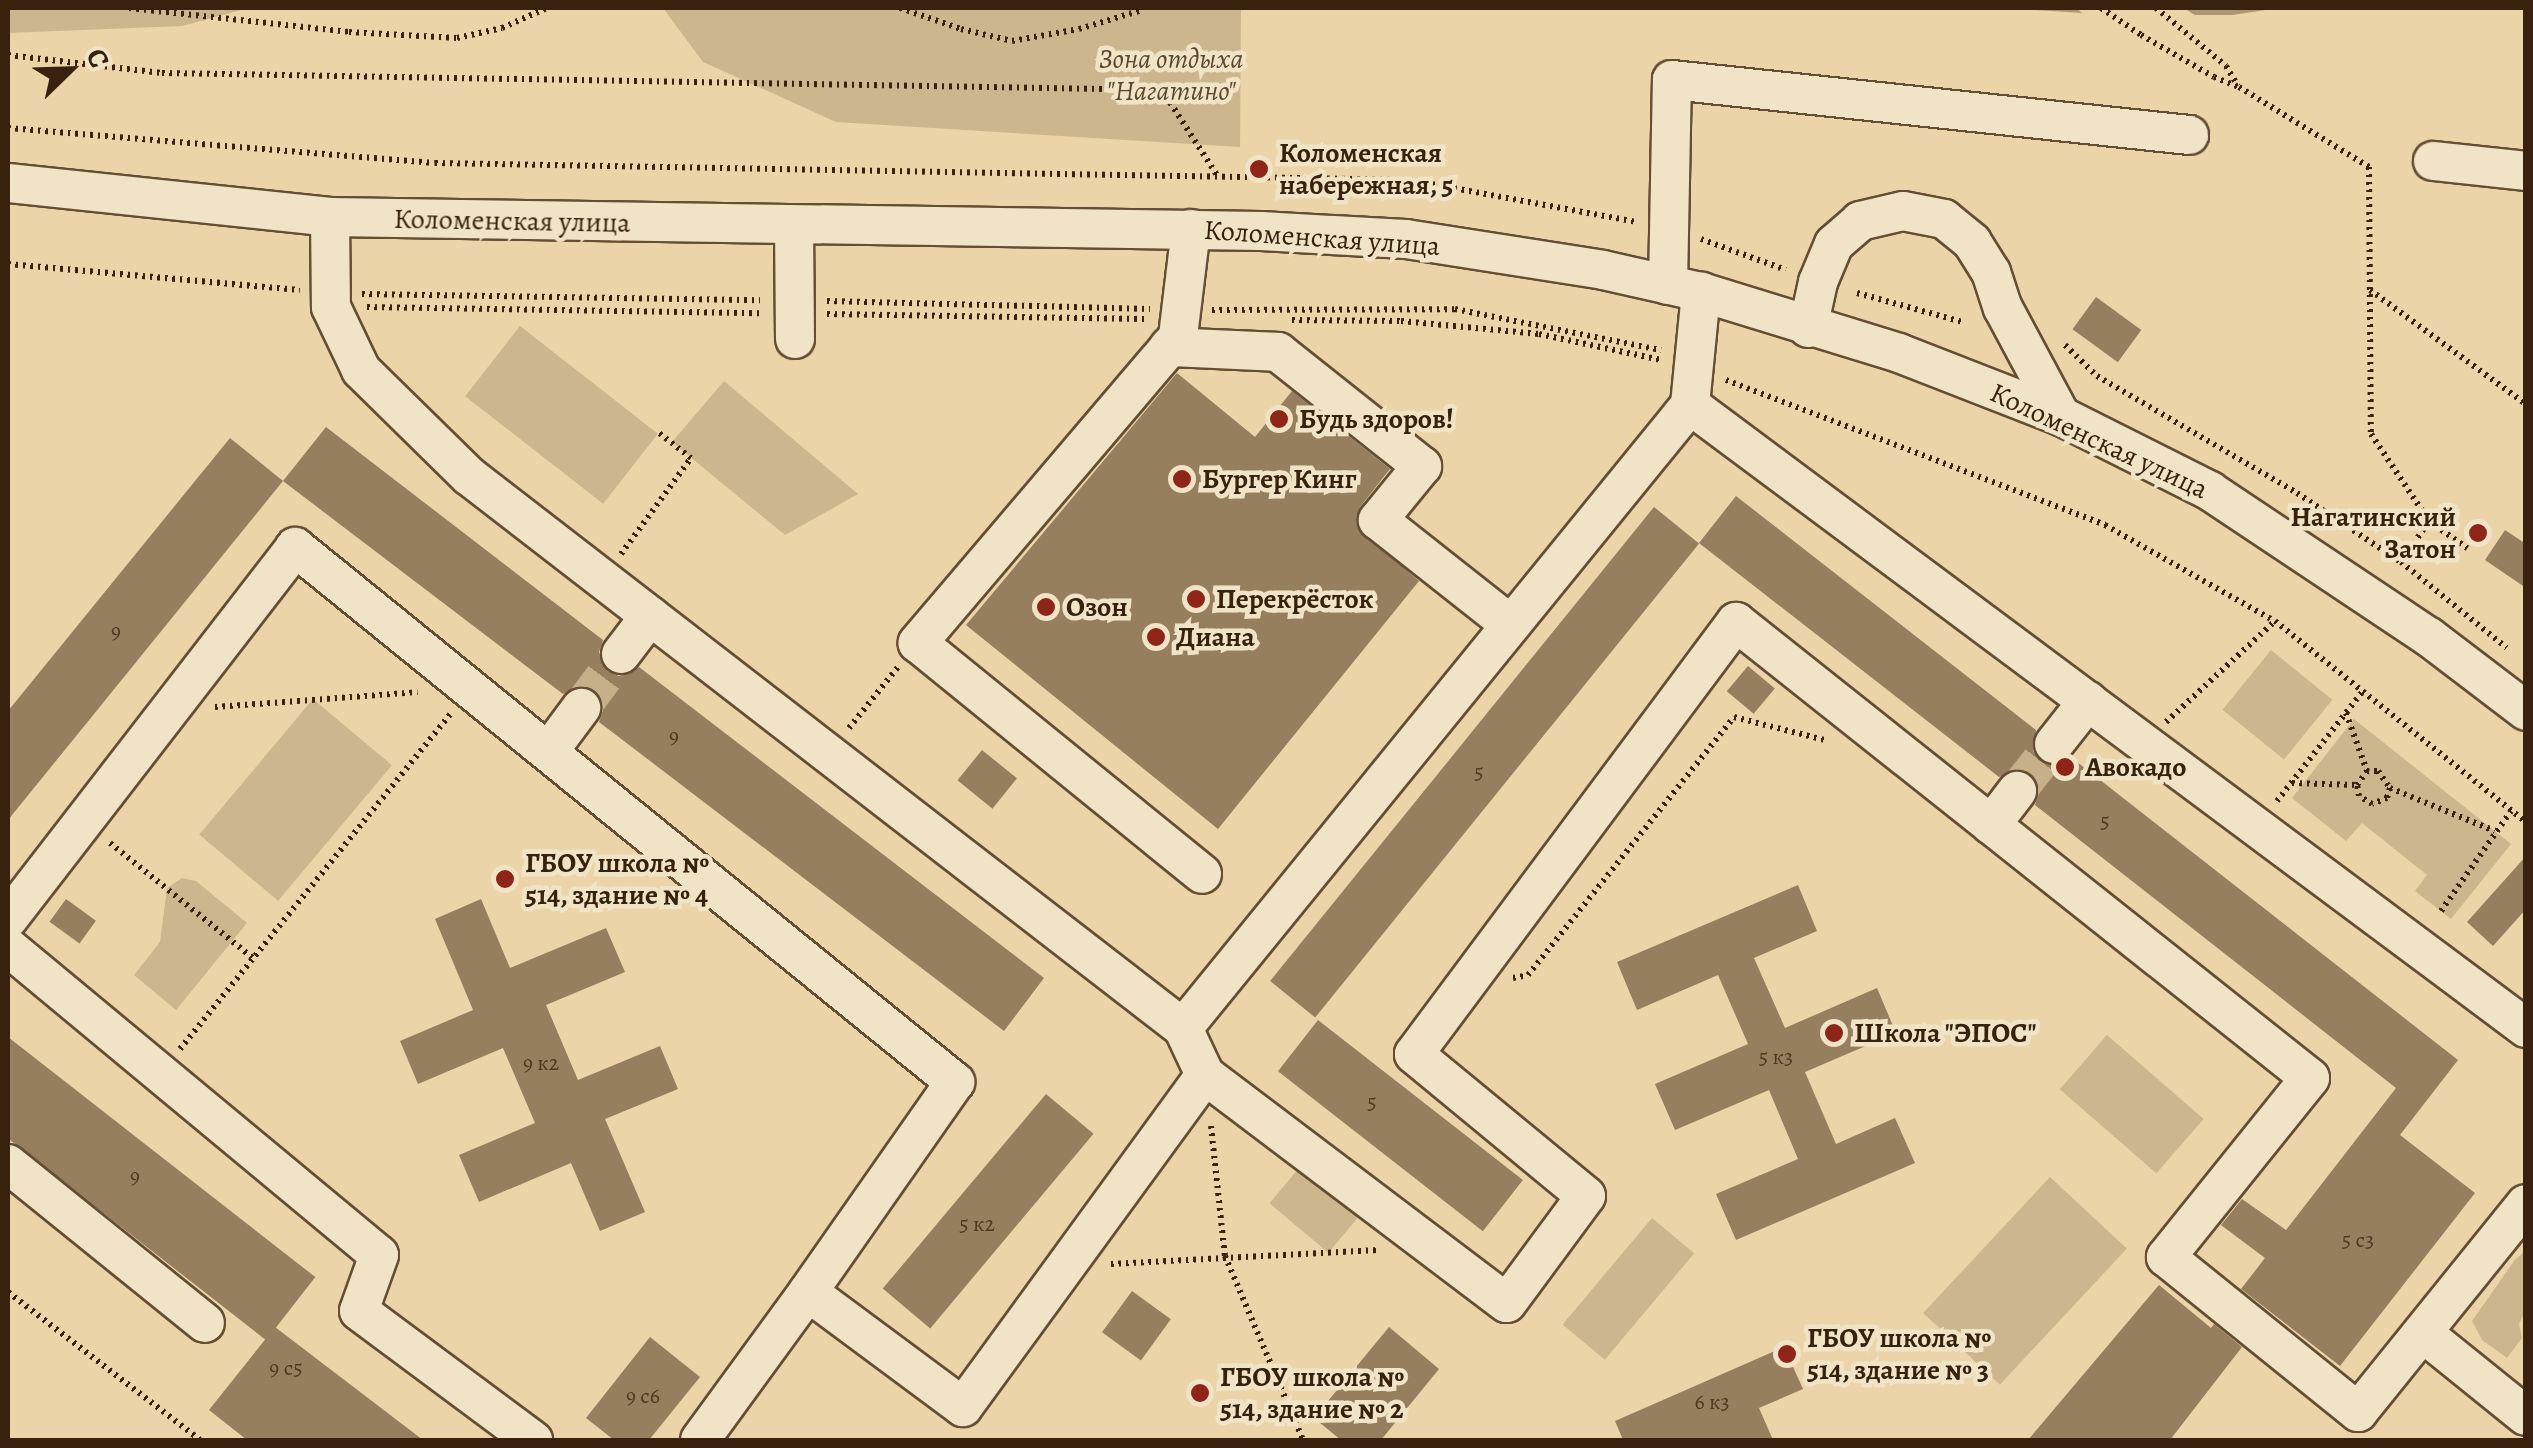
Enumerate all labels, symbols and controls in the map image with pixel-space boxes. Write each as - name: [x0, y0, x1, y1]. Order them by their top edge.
- north arrow: [20, 20, 120, 120]
- park label: Зона отдыха "Нагатино": [1098, 42, 1244, 108]
- text: С: [77, 43, 118, 74]
- place label: Коломенская набережная, 5: [1279, 136, 1454, 202]
- marker: Коломенская набережная, 5: [1248, 158, 1270, 180]
- street label: Коломенская улица: [393, 202, 631, 240]
- street label: Коломенская улица: [1203, 213, 1441, 263]
- street label: Коломенская улица: [1985, 376, 2213, 506]
- place label: Будь здоров!: [1299, 402, 1454, 436]
- marker: Будь здоров!: [1268, 408, 1290, 430]
- place label: Бургер Кинг: [1202, 462, 1357, 496]
- marker: Бургер Кинг: [1171, 468, 1193, 490]
- place label: Нагатинский Затон: [2290, 500, 2456, 566]
- marker: Нагатинский Затон: [2465, 520, 2491, 546]
- place label: Перекрёсток: [1216, 582, 1374, 616]
- marker: Перекрёсток: [1185, 588, 1207, 610]
- place label: Озон: [1066, 590, 1128, 624]
- marker: Озон: [1035, 596, 1057, 618]
- house number: 9: [111, 619, 121, 645]
- place label: Диана: [1176, 620, 1255, 654]
- marker: Диана: [1145, 626, 1167, 648]
- house number: 9: [669, 724, 679, 750]
- place label: Авокадо: [2085, 750, 2186, 784]
- marker: Авокадо: [2054, 756, 2076, 778]
- house number: 5: [1474, 760, 1484, 786]
- house number: 5: [2100, 809, 2110, 835]
- place label: ГБОУ школа № 514, здание № 4: [525, 846, 709, 912]
- marker: ГБОУ школа № 514, здание № 4: [494, 868, 516, 890]
- place label: Школа "ЭПОС": [1854, 1016, 2037, 1050]
- marker: Школа "ЭПОС": [1823, 1022, 1845, 1044]
- house number: 5 к3: [1759, 1045, 1793, 1071]
- house number: 9 к2: [523, 1051, 559, 1077]
- house number: 5: [1367, 1090, 1377, 1116]
- house number: 9: [130, 1164, 140, 1190]
- house number: 5 к2: [959, 1212, 995, 1238]
- house number: 5 с3: [2342, 1228, 2374, 1254]
- place label: ГБОУ школа № 514, здание № 3: [1807, 1321, 1991, 1387]
- marker: ГБОУ школа № 514, здание № 3: [1776, 1343, 1798, 1365]
- house number: 9 с5: [269, 1356, 303, 1382]
- place label: ГБОУ школа № 514, здание № 2: [1220, 1360, 1404, 1426]
- marker: ГБОУ школа № 514, здание № 2: [1189, 1382, 1211, 1404]
- house number: 9 с6: [626, 1384, 660, 1410]
- house number: 6 к3: [1694, 1390, 1730, 1416]

